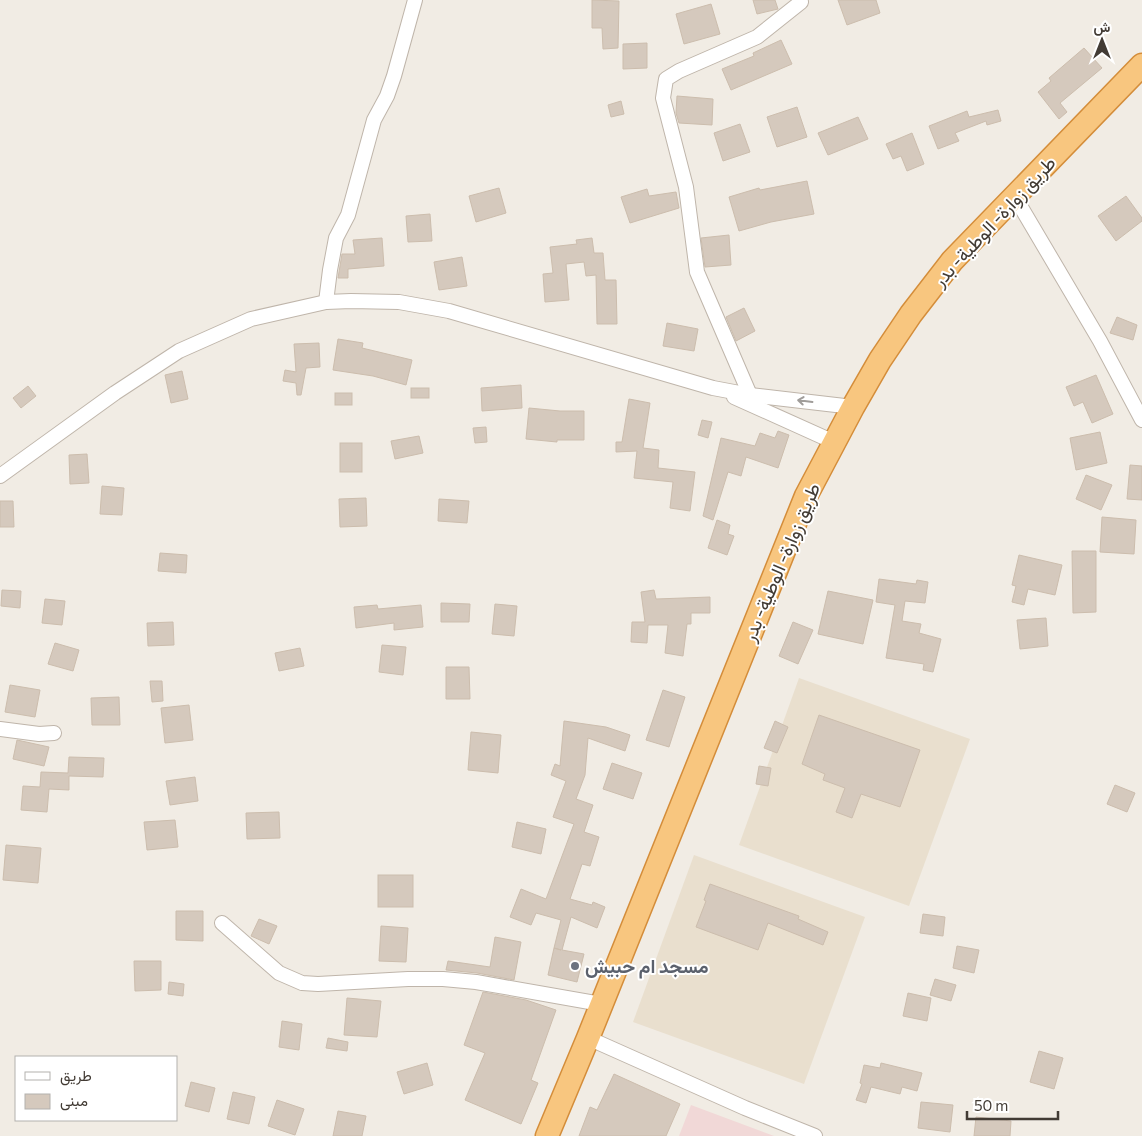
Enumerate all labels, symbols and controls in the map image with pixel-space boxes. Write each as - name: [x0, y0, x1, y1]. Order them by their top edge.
- north arrow: [1077, 15, 1127, 65]
- text: ش: [1094, 18, 1111, 36]
- street label: طريق زوارة- الوطية- بدر: [927, 151, 1061, 292]
- one-way arrow: [797, 396, 813, 406]
- street label: طريق زوارة- الوطية- بدر: [736, 479, 825, 646]
- place label: مسجد ام حبيش: [585, 954, 709, 979]
- marker: مسجد ام حبيش: [569, 960, 581, 972]
- legend: [15, 1056, 178, 1121]
- text: طريق: [60, 1066, 92, 1086]
- scale bar: [967, 1088, 1058, 1120]
- text: مبنى: [60, 1091, 88, 1111]
- text: 50 m: [974, 1096, 1008, 1114]

